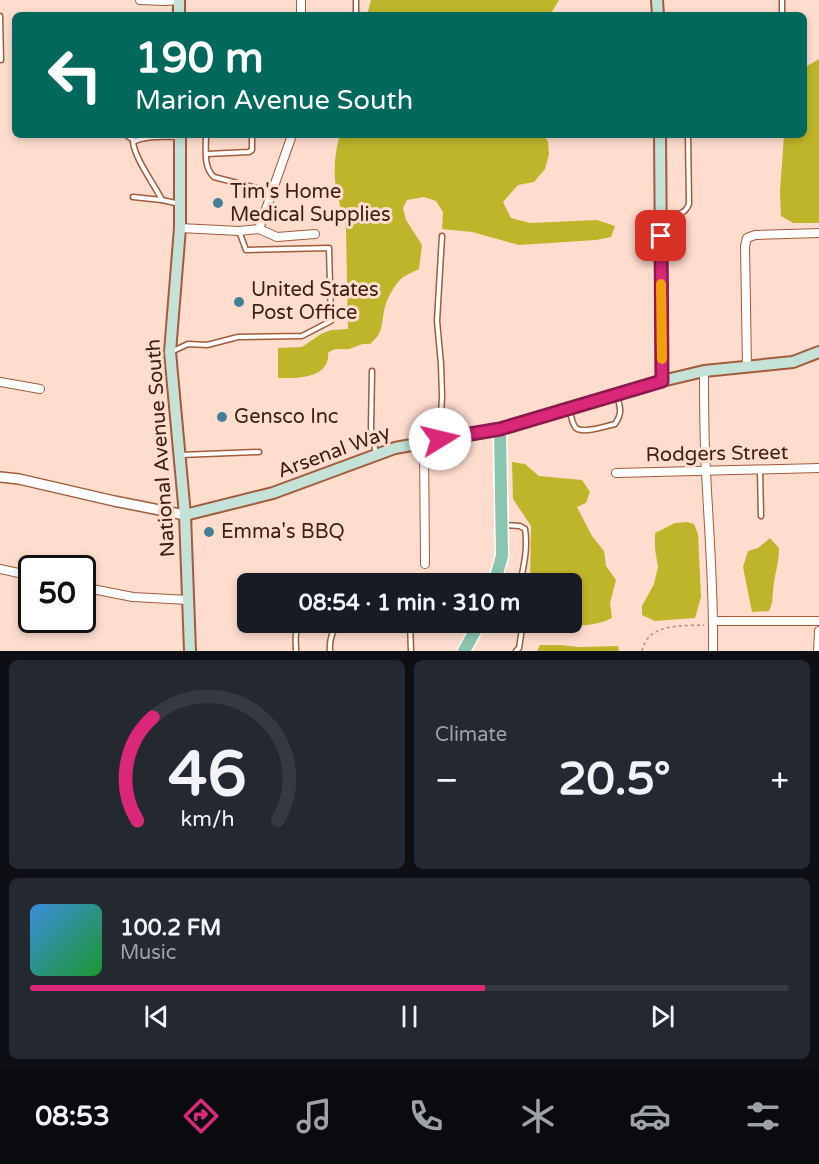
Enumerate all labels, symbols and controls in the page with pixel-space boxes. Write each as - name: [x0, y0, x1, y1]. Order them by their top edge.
- text: 190 m: [135, 33, 264, 84]
- icon: left: [36, 36, 114, 114]
- text: Marion Avenue South: [135, 84, 413, 117]
- place label: Tim's Home Medical Supplies: [230, 180, 390, 227]
- marker: Tim's Home Medical Supplies: [211, 196, 225, 210]
- pin: [635, 210, 686, 261]
- icon: arrive: [644, 219, 677, 252]
- place label: United States Post Office: [251, 278, 379, 325]
- marker: United States Post Office: [232, 295, 246, 309]
- street label: National Avenue South: [141, 338, 181, 558]
- place label: Gensco Inc: [234, 405, 339, 429]
- position arrow: [408, 407, 472, 471]
- marker: Gensco Inc: [215, 410, 229, 424]
- street label: Arsenal Way: [274, 420, 394, 483]
- street label: Rodgers Street: [646, 441, 789, 467]
- place label: Emma's BBQ: [221, 520, 345, 544]
- marker: Emma's BBQ: [202, 525, 216, 539]
- speed limit sign: 50: [18, 555, 96, 633]
- text: 08:54 · 1 min · 310 m: [299, 590, 520, 616]
- text: Climate: [435, 723, 507, 747]
- text: 46: [168, 738, 246, 813]
- text: 20.5°: [558, 753, 671, 807]
- text: −: [435, 761, 459, 800]
- text: +: [770, 761, 789, 800]
- text: km/h: [180, 807, 234, 833]
- text: 100.2 FM: [120, 915, 221, 941]
- text: Music: [120, 941, 176, 965]
- icon: previous: [140, 1000, 173, 1033]
- icon: pause: [393, 1000, 426, 1033]
- icon: next: [646, 1000, 679, 1033]
- icon: directions: [180, 1095, 222, 1137]
- icon: music: [293, 1095, 335, 1137]
- icon: phone: [405, 1095, 447, 1137]
- icon: climate: [517, 1095, 559, 1137]
- icon: car: [629, 1095, 671, 1137]
- icon: filters: [742, 1095, 784, 1137]
- text: 08:53: [35, 1100, 110, 1133]

